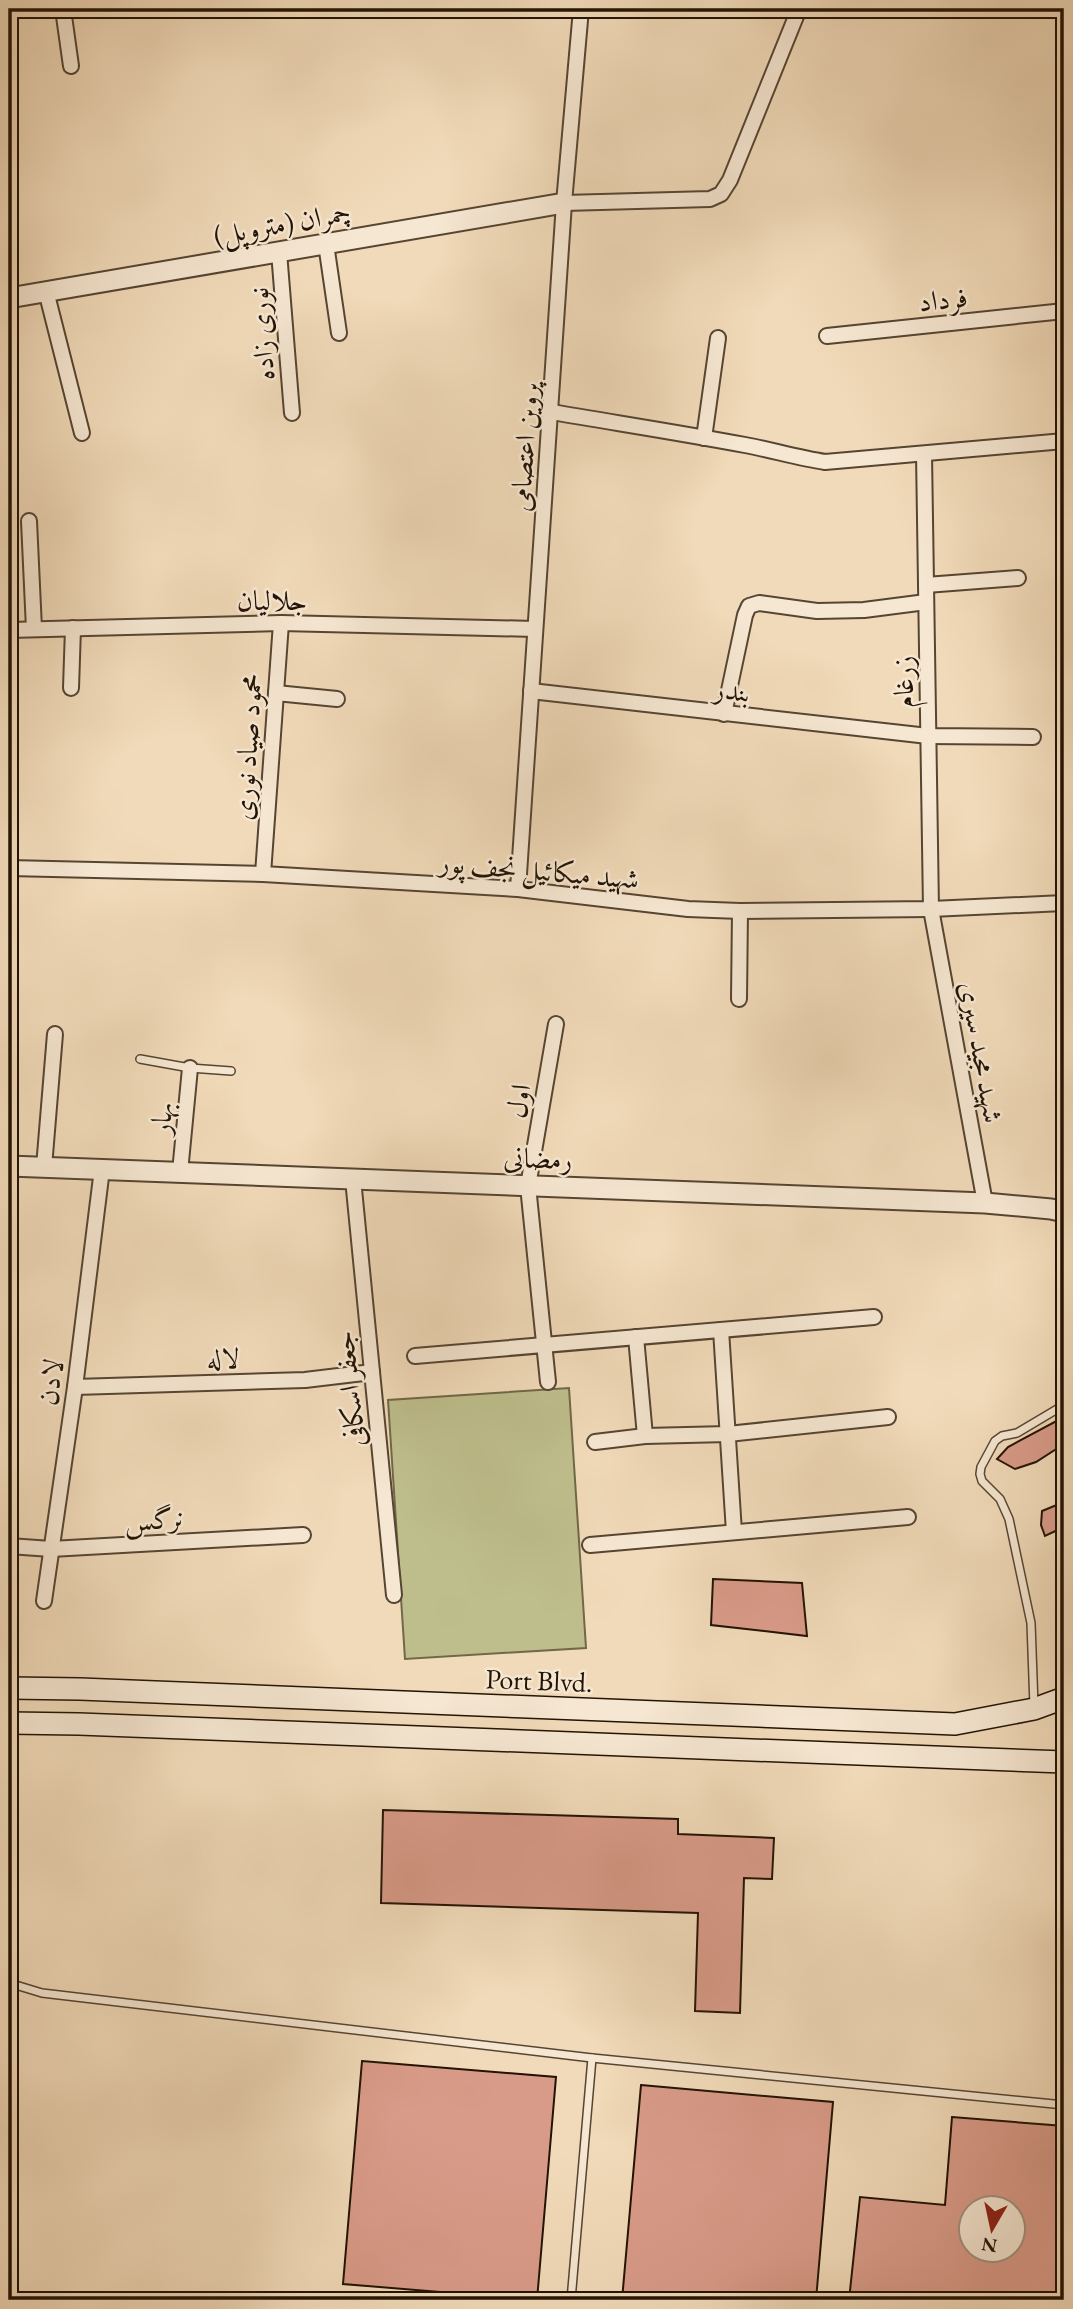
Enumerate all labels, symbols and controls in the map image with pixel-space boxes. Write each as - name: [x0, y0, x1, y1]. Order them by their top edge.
- street label: چمران (متروپل): [211, 193, 354, 256]
- street label: فرداد: [917, 279, 969, 319]
- street label: نوری زاده: [240, 286, 282, 382]
- street label: پروین اعتصامی: [502, 378, 548, 513]
- street label: جلالیان: [237, 582, 307, 618]
- street label: زرغام: [885, 655, 928, 708]
- street label: بندر: [709, 670, 752, 710]
- street label: محمود صیاد نوری: [224, 673, 270, 821]
- street label: شهید میکائیل نجف پور: [434, 843, 640, 900]
- street label: شهید مجید سیری: [951, 978, 1012, 1126]
- street label: اول: [497, 1081, 539, 1121]
- street label: بهار: [141, 1100, 182, 1139]
- street label: رمضانی: [503, 1139, 573, 1177]
- street label: جعفر اسکافی: [325, 1329, 373, 1449]
- street label: لاله: [206, 1339, 240, 1377]
- street label: لادن: [29, 1356, 71, 1408]
- street label: نرگس: [123, 1499, 185, 1540]
- street label: Port Blvd.: [485, 1660, 593, 1700]
- north arrow: [958, 2194, 1028, 2264]
- text: N: [979, 2232, 999, 2259]

